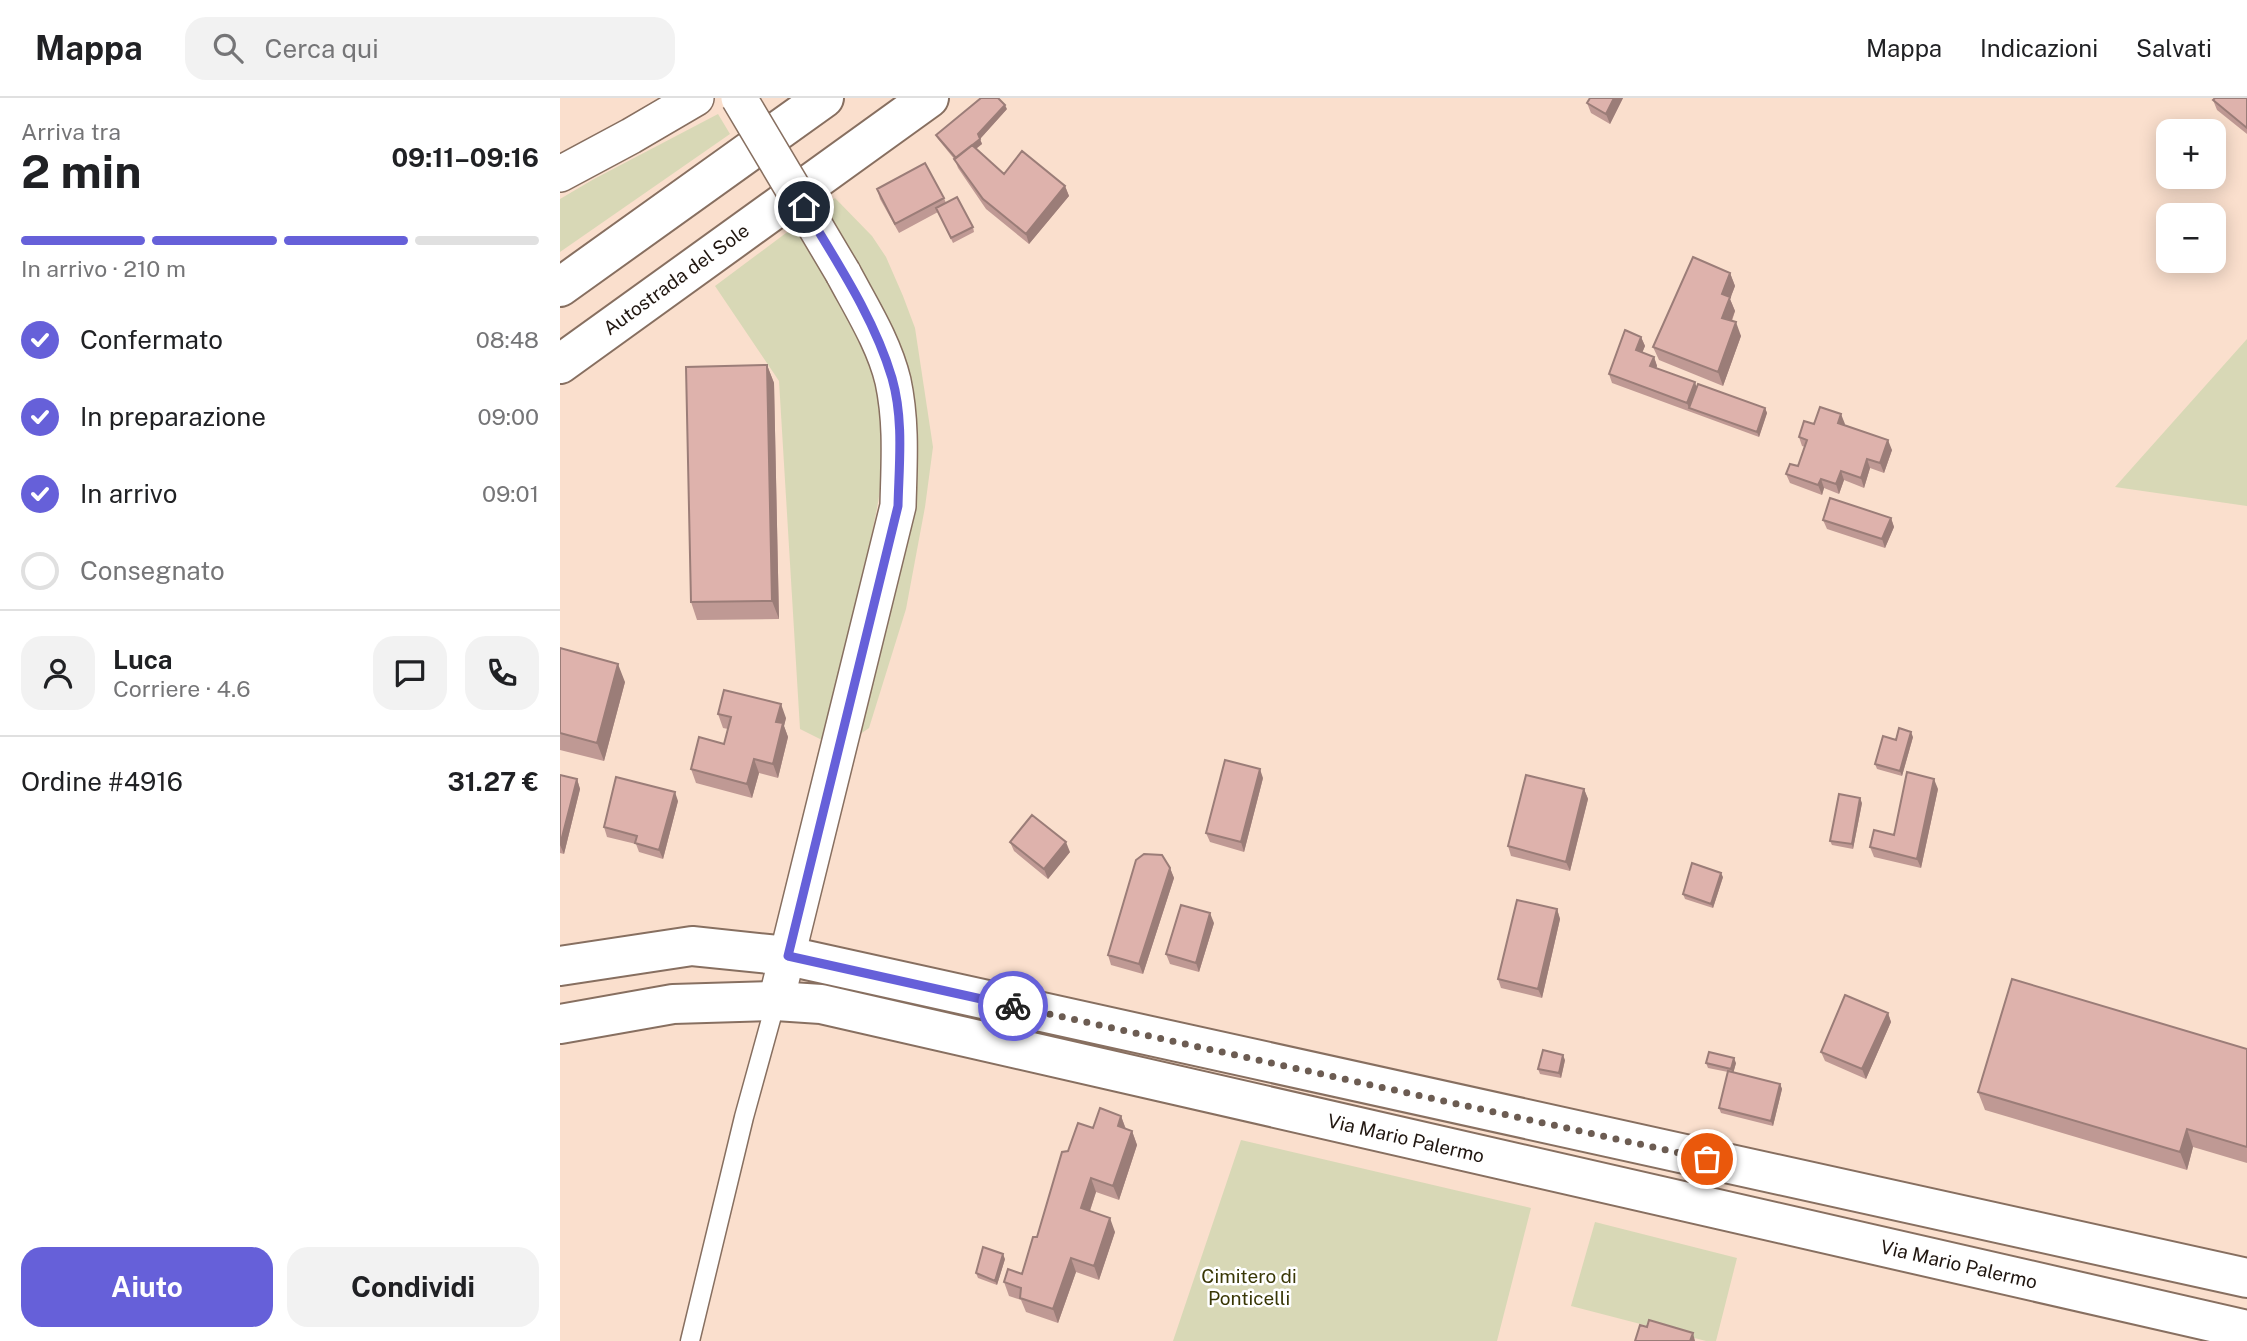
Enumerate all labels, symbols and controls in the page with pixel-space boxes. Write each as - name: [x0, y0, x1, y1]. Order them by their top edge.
- search box: [185, 17, 675, 80]
- text: Mappa: [35, 29, 143, 67]
- icon: search: [209, 29, 247, 67]
- text: Cerca qui: [265, 33, 379, 64]
- text: Mappa: [1866, 34, 1942, 62]
- text: Indicazioni: [1980, 34, 2098, 62]
- text: Salvati: [2136, 34, 2212, 62]
- text: Arriva tra: [21, 118, 121, 145]
- map controls: [2156, 119, 2226, 273]
- button: +: [2156, 119, 2226, 189]
- text: 09:11–09:16: [391, 142, 539, 173]
- text: 2 min: [21, 144, 141, 198]
- pin: [774, 177, 834, 237]
- icon: home: [785, 188, 823, 226]
- button: −: [2156, 203, 2226, 273]
- street label: Autostrada del Sole: [599, 219, 753, 339]
- text: In arrivo · 210 m: [21, 255, 186, 282]
- icon: check: [21, 321, 59, 359]
- text: Confermato: [80, 324, 223, 355]
- text: 08:48: [476, 326, 539, 353]
- icon: check: [21, 398, 59, 436]
- text: In preparazione: [80, 401, 266, 432]
- text: 09:00: [478, 403, 539, 430]
- icon: check: [21, 475, 59, 513]
- text: In arrivo: [80, 478, 177, 509]
- text: 09:01: [482, 480, 539, 507]
- text: Consegnato: [80, 555, 225, 586]
- button: person: [21, 636, 95, 710]
- button: chat: [373, 636, 447, 710]
- button: phone: [465, 636, 539, 710]
- text: Luca: [113, 644, 173, 675]
- text: Corriere · 4.6: [113, 675, 250, 702]
- text: Ordine #4916: [21, 766, 183, 797]
- text: 31.27 €: [447, 766, 539, 797]
- courier: [978, 971, 1048, 1041]
- icon: bike: [994, 987, 1032, 1025]
- street label: Via Mario Palermo: [1325, 1109, 1487, 1167]
- pin: [1677, 1129, 1737, 1189]
- icon: bag: [1688, 1140, 1726, 1178]
- street label: Via Mario Palermo: [1878, 1235, 2040, 1293]
- button: Aiuto: [21, 1247, 273, 1327]
- button: Condividi: [287, 1247, 539, 1327]
- park label: Cimitero di Ponticelli: [1201, 1265, 1297, 1309]

